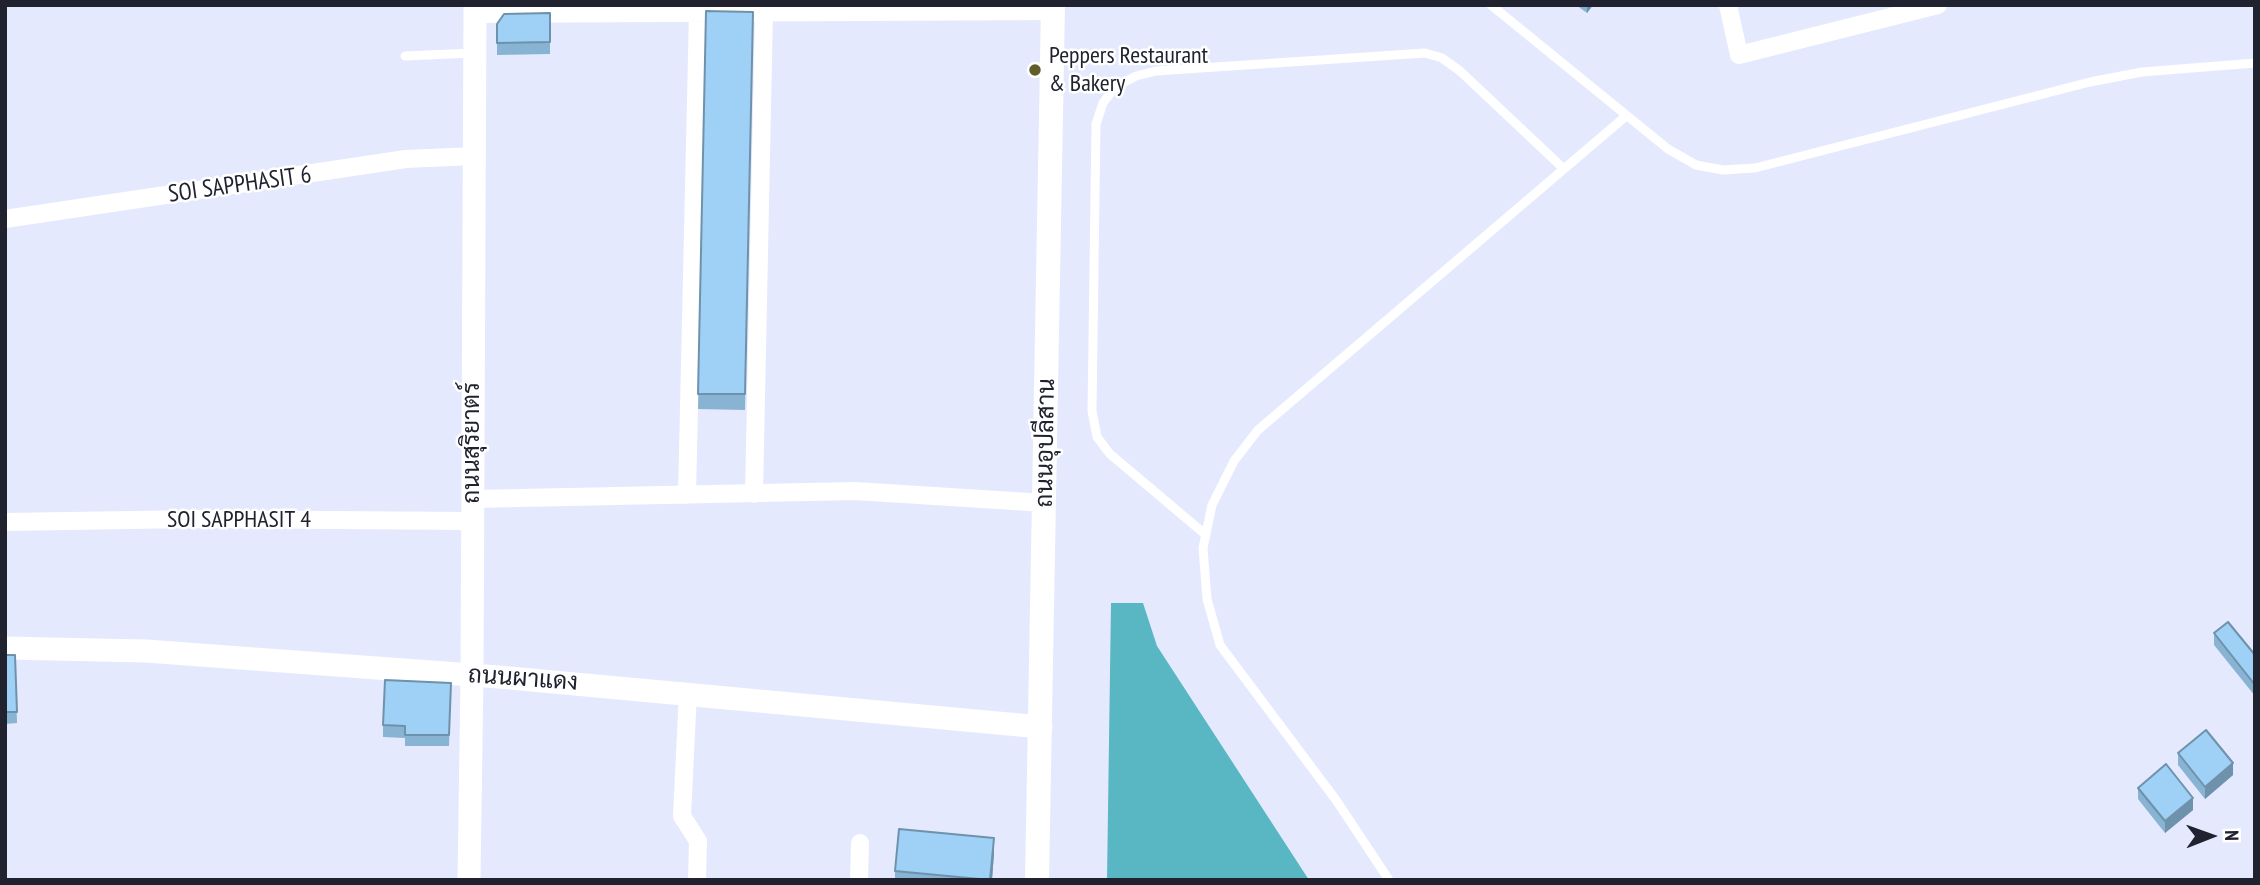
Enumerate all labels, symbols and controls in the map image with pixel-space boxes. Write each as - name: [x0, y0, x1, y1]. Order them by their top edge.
- place label: Peppers Restaurant & Bakery: [1049, 42, 1208, 98]
- marker: Peppers Restaurant & Bakery: [1027, 62, 1043, 78]
- street label: SOI SAPPHASIT 6: [167, 161, 313, 209]
- street label: ถนนอุปลีสาน: [1030, 378, 1062, 508]
- street label: ถนนสุริยาตร์: [458, 382, 486, 504]
- street label: SOI SAPPHASIT 4: [167, 506, 311, 534]
- street label: ถนนผาแดง: [467, 661, 579, 697]
- north arrow: [2176, 801, 2246, 871]
- text: N: [2220, 830, 2244, 841]

